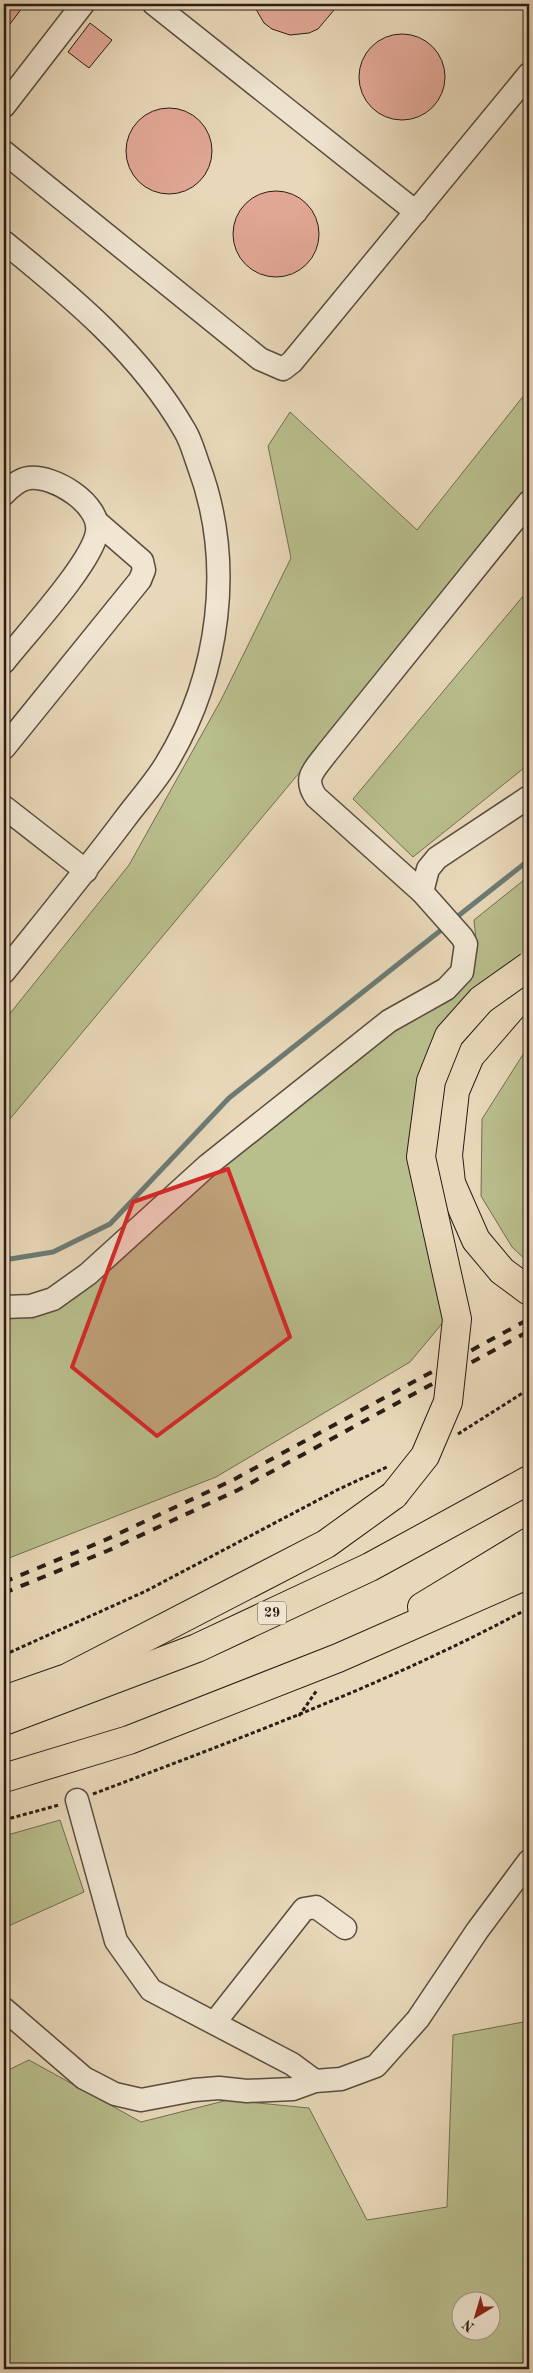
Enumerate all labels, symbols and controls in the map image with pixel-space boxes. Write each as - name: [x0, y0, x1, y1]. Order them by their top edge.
- road number: 29: [258, 1602, 286, 1625]
- north arrow: [450, 2290, 500, 2340]
- text: N: [460, 2316, 477, 2334]

